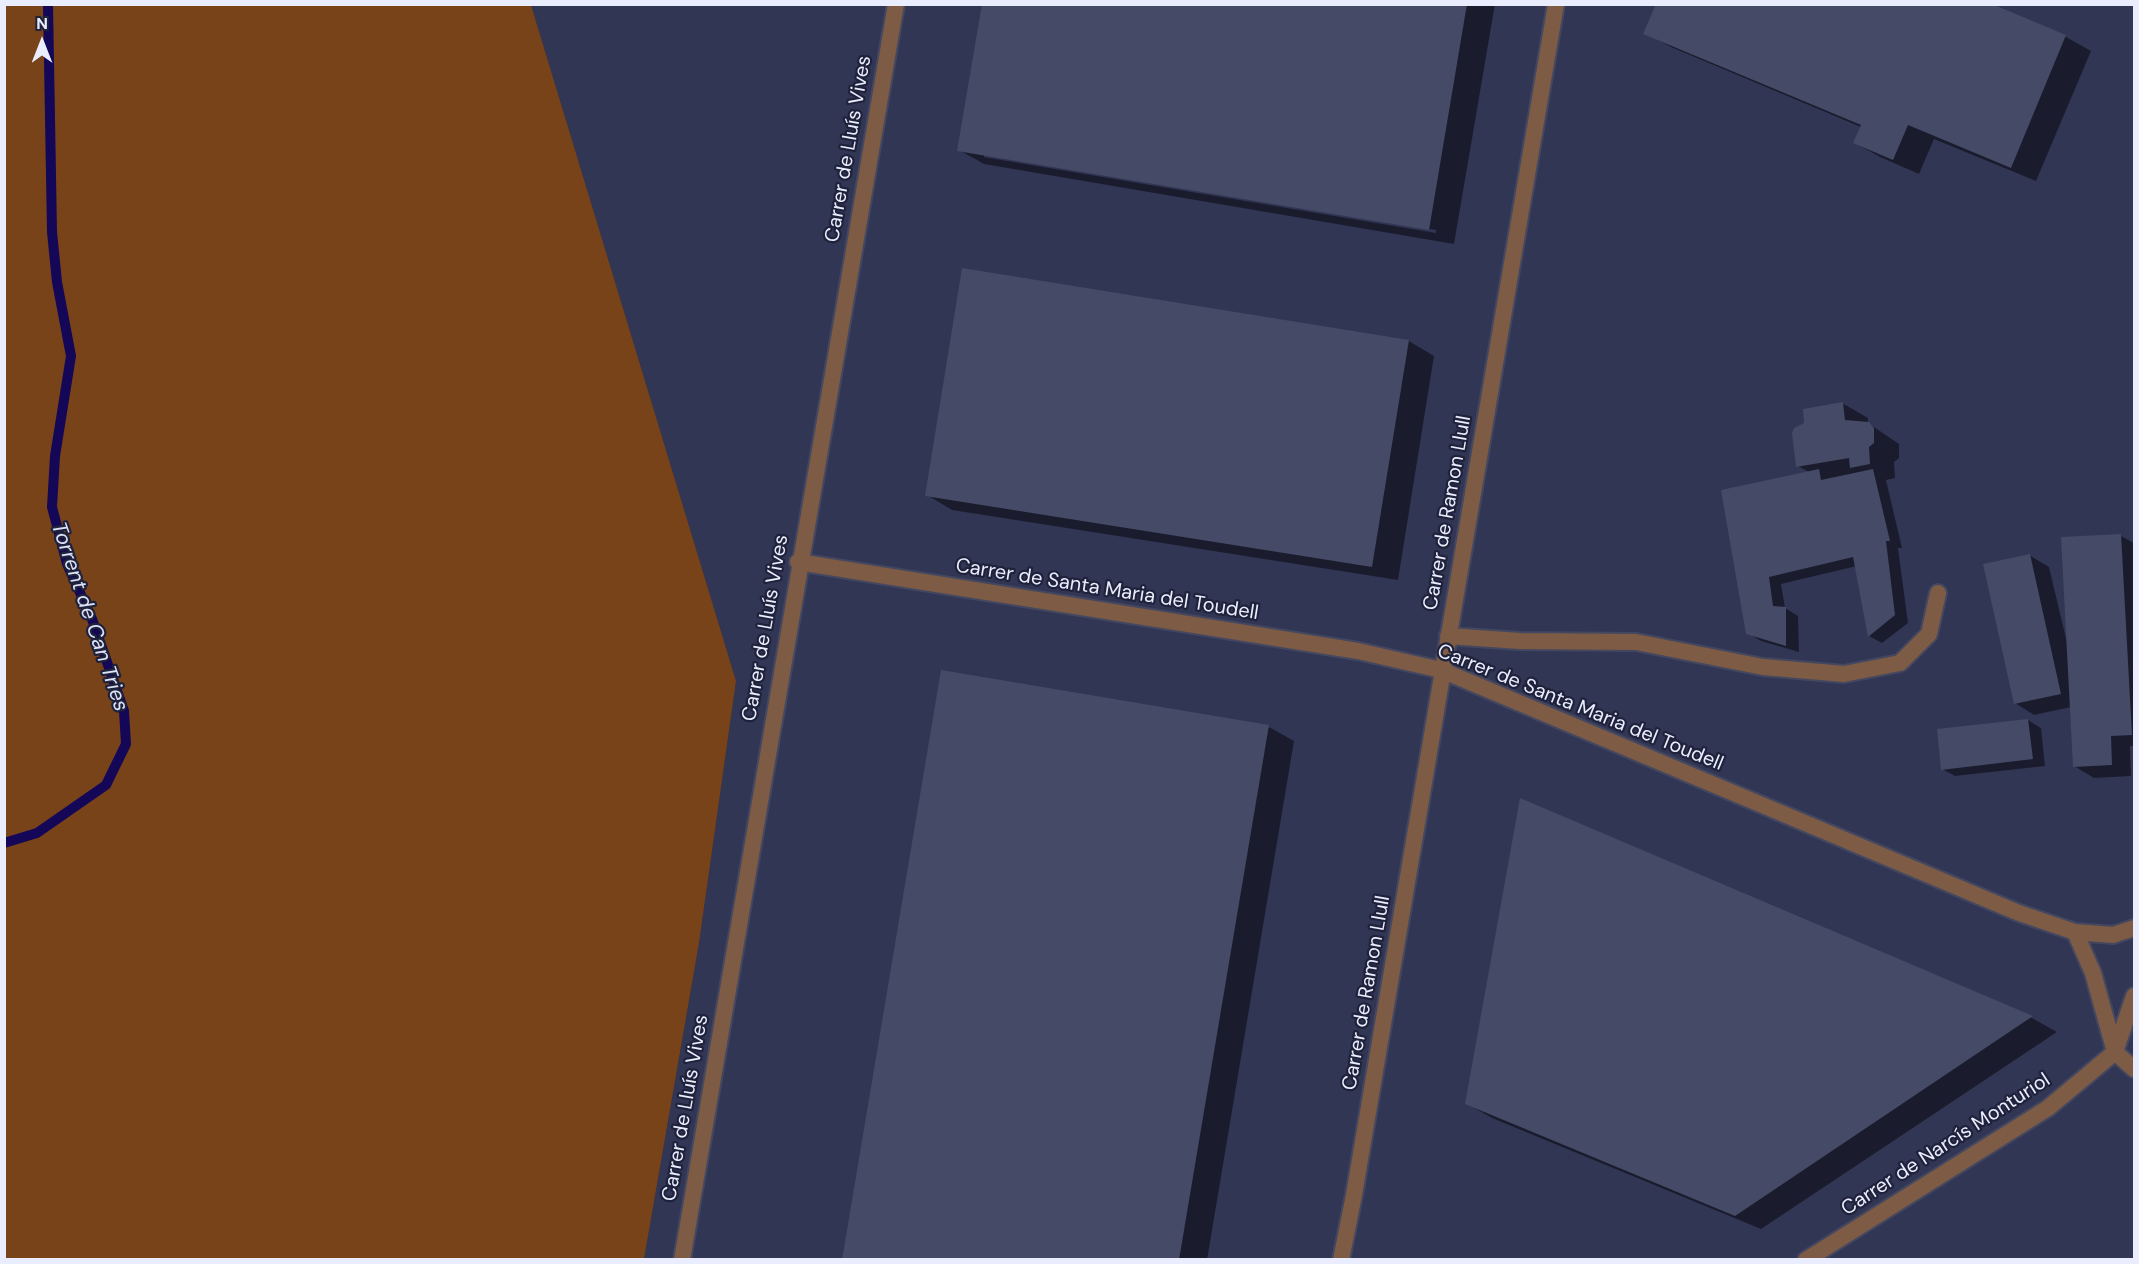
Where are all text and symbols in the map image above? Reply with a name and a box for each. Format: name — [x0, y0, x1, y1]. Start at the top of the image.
north arrow — [12, 12, 72, 72]
text: N — [36, 13, 48, 34]
street label: Carrer de Lluís Vives — [821, 54, 877, 244]
street label: Carrer de Ramon Llull — [1419, 414, 1477, 612]
water label: Torrent de Can Tries — [45, 519, 133, 715]
street label: Carrer de Lluís Vives — [738, 533, 794, 723]
street label: Carrer de Santa Maria del Toudell — [954, 554, 1260, 626]
street label: Carrer de Santa Maria del Toudell — [1434, 640, 1726, 776]
street label: Carrer de Ramon Llull — [1338, 894, 1396, 1092]
street label: Carrer de Lluís Vives — [658, 1013, 714, 1203]
street label: Carrer de Narcís Monturiol — [1837, 1069, 2055, 1221]

